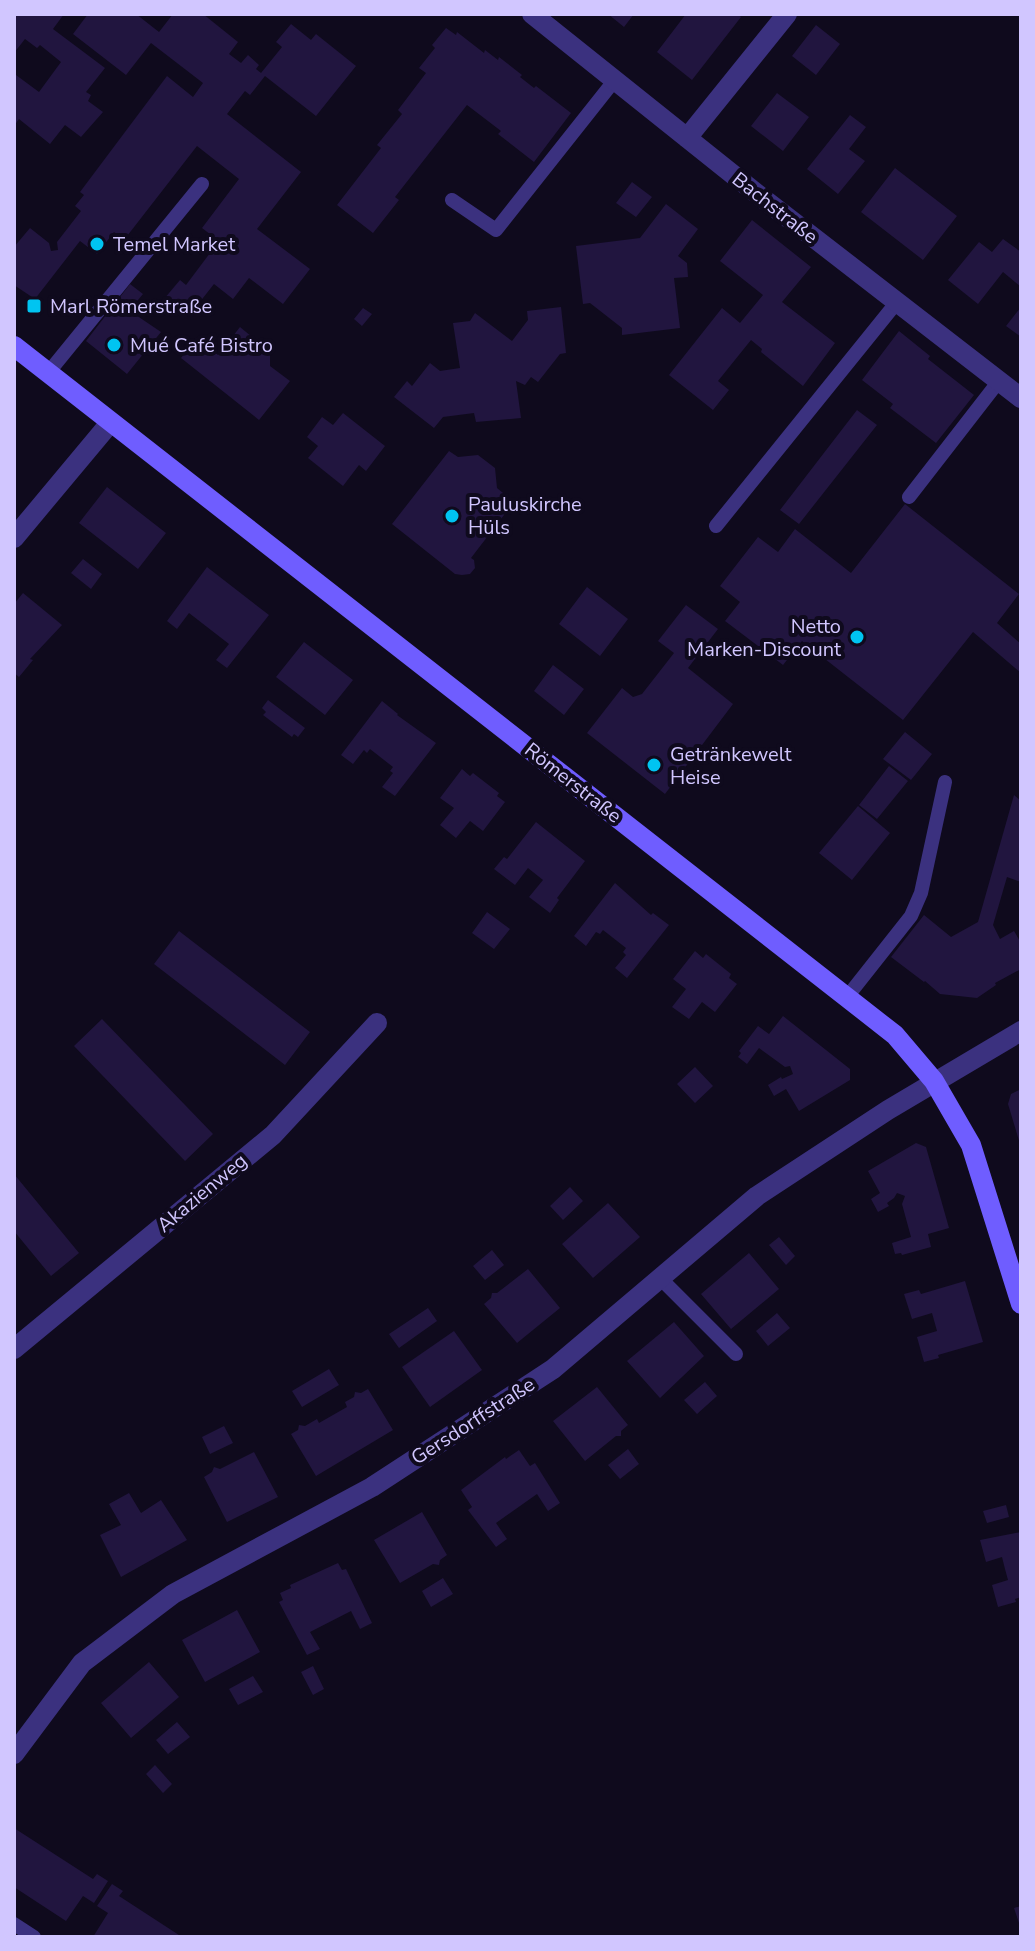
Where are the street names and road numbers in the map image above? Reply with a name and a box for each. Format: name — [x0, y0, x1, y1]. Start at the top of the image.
street label: Bachstraße — [727, 166, 823, 250]
street label: Römerstraße — [519, 737, 627, 829]
street label: Akazienweg — [151, 1147, 253, 1239]
street label: Gersdorffstraße — [406, 1371, 540, 1471]

